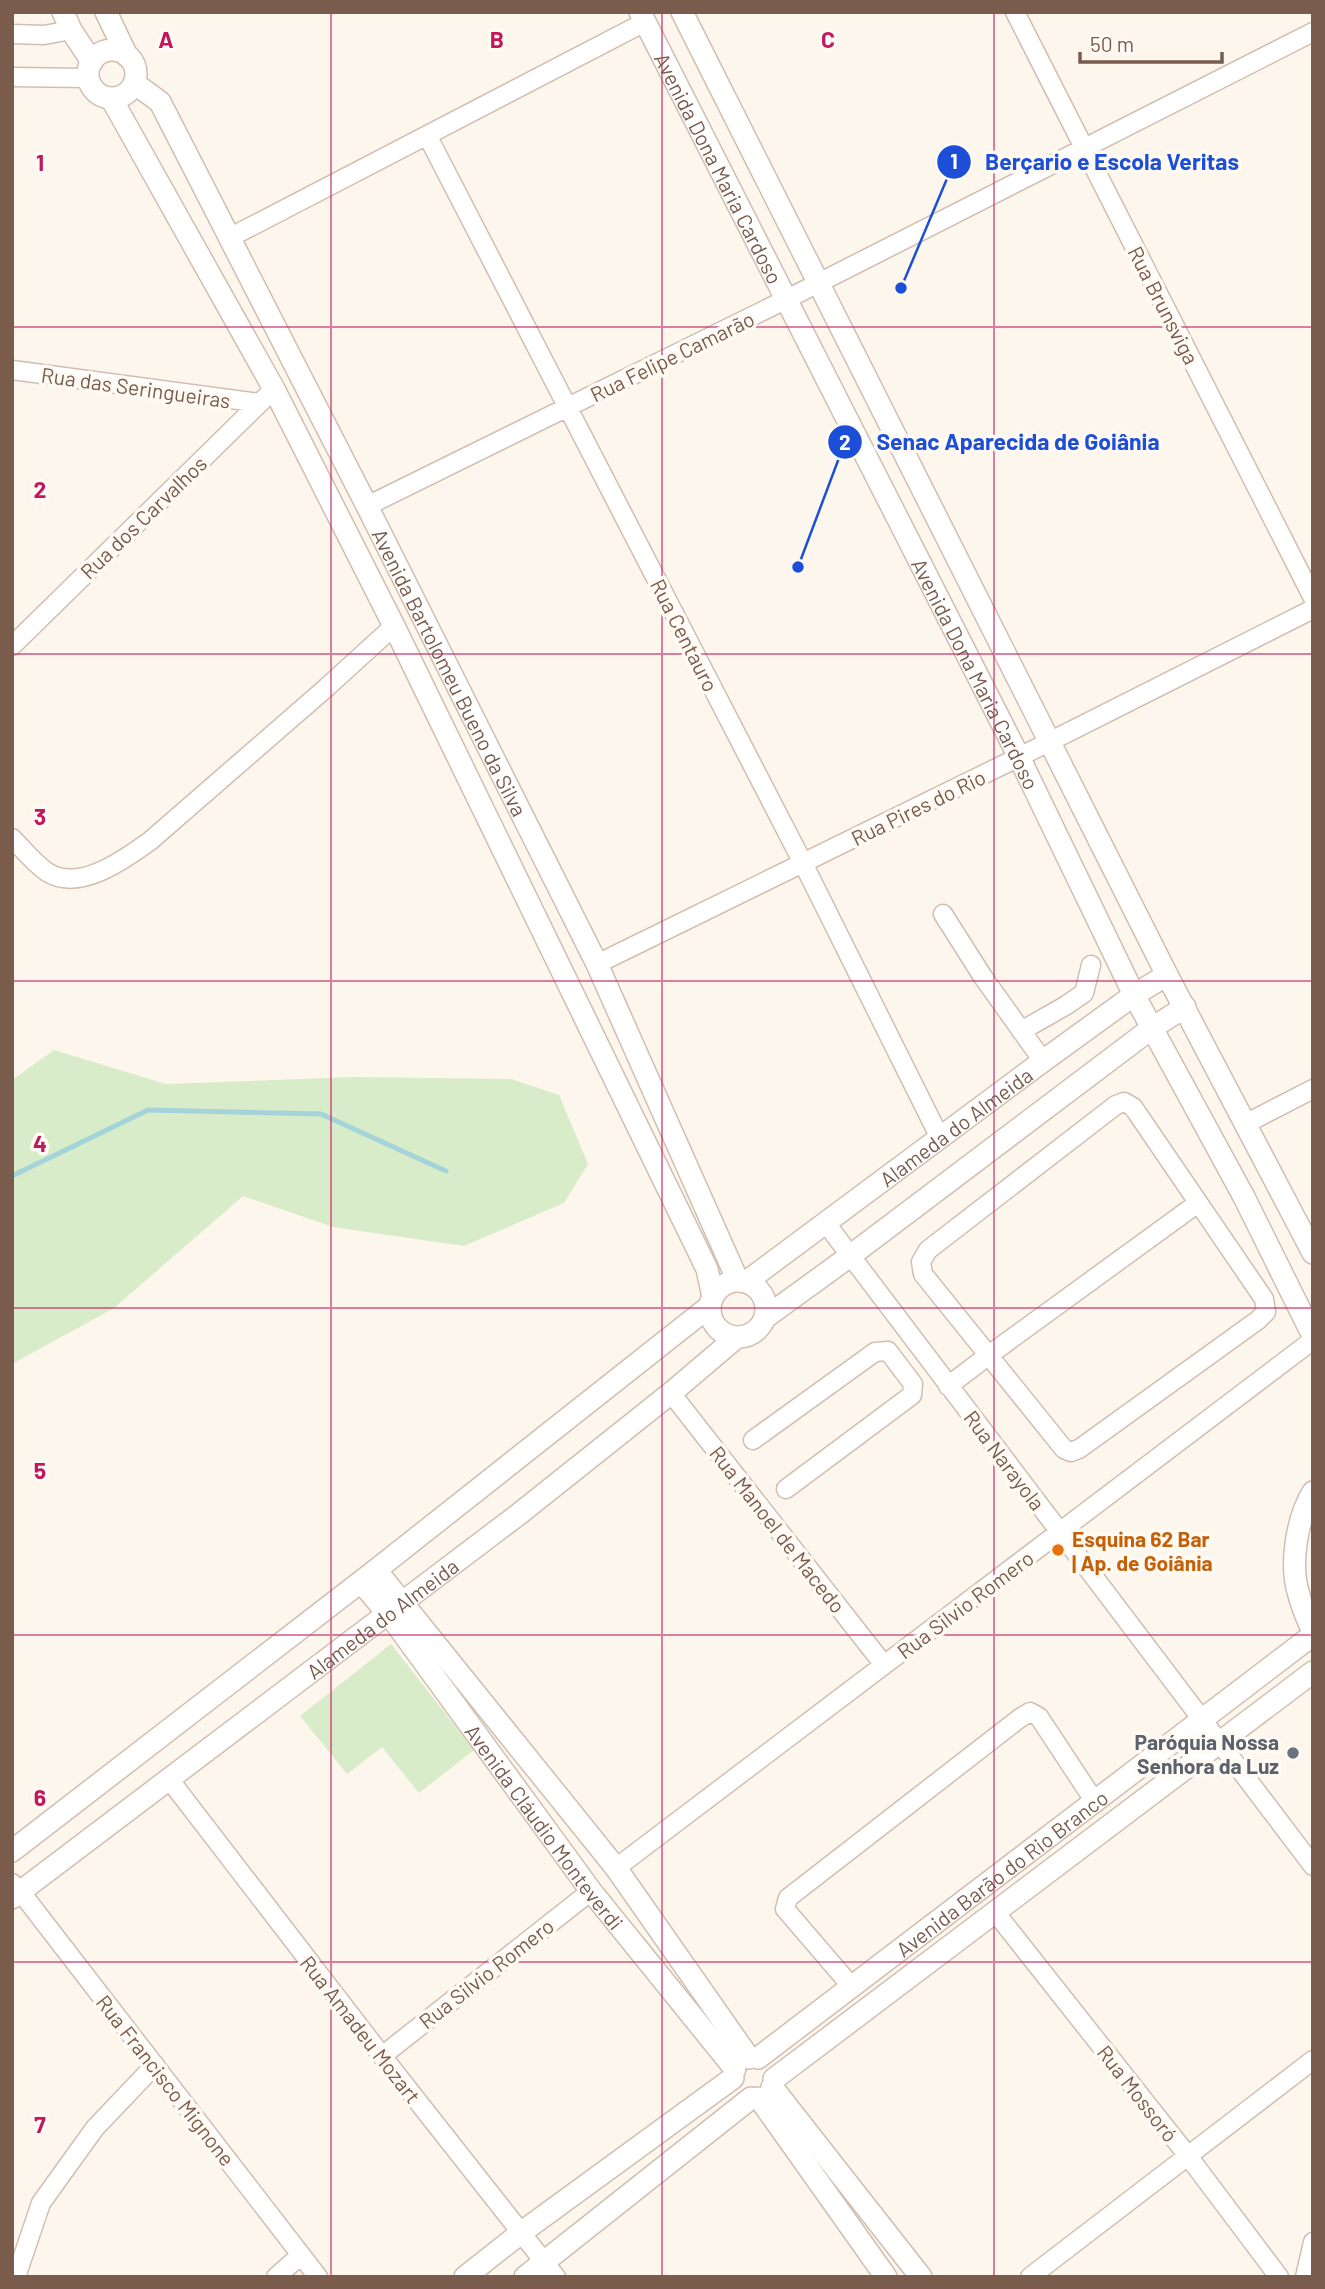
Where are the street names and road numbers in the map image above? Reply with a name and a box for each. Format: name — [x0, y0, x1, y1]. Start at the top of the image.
street label: Avenida Dona Maria Cardoso — [650, 48, 789, 288]
street label: Rua Brunsviga — [1124, 242, 1204, 368]
street label: Rua Felipe Camarão — [586, 305, 758, 407]
street label: Rua das Seringueiras — [40, 361, 232, 413]
street label: Rua dos Carvalhos — [75, 450, 211, 584]
street label: Avenida Bartolomeu Bueno da Silva — [368, 524, 533, 820]
street label: Avenida Dona Maria Cardoso — [907, 554, 1045, 793]
street label: Rua Centauro — [646, 575, 724, 695]
street label: Rua Pires do Rio — [847, 764, 989, 850]
street label: Alameda do Almeida — [874, 1061, 1037, 1191]
street label: Rua Narayola — [959, 1405, 1051, 1515]
street label: Rua Manoel de Macedo — [705, 1440, 851, 1618]
street label: Rua Silvio Romero — [892, 1545, 1038, 1663]
street label: Alameda do Almeida — [301, 1552, 463, 1683]
street label: Avenida Cláudio Monteverdi — [461, 1719, 629, 1934]
street label: Avenida Barão do Rio Branco — [891, 1784, 1112, 1961]
street label: Rua Silvio Romero — [414, 1913, 558, 2033]
street label: Rua Amadeu Mozart — [296, 1950, 426, 2108]
street label: Rua Francisco Mignone — [92, 1990, 240, 2170]
street label: Rua Mossoró — [1093, 2040, 1183, 2146]

